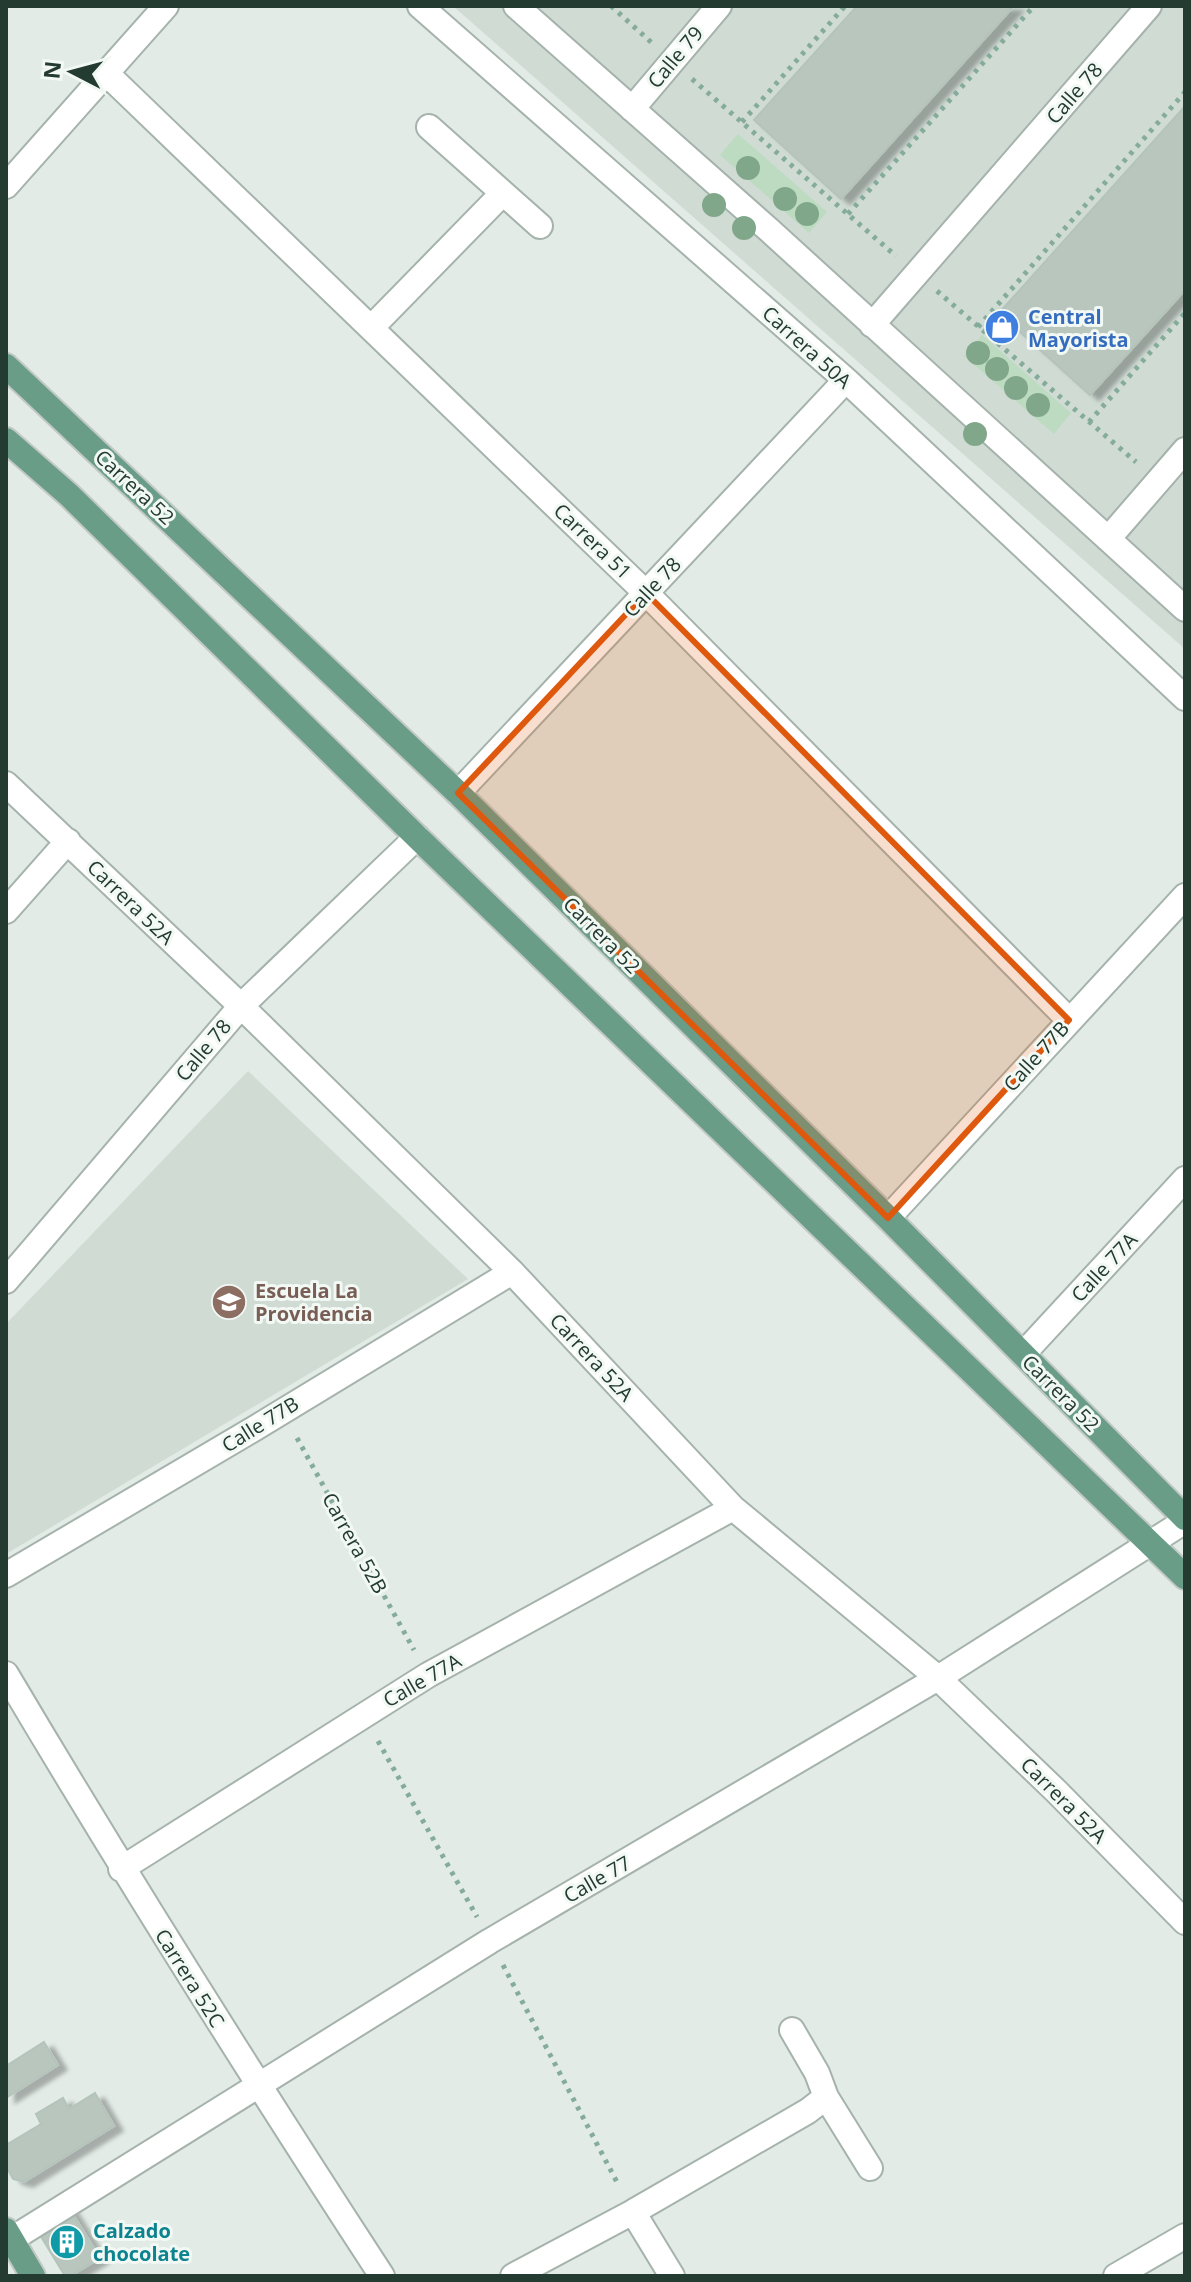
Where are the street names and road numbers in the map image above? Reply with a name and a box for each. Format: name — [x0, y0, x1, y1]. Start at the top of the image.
street label: Calle 79 — [641, 20, 709, 94]
street label: Calle 78 — [1040, 57, 1108, 129]
street label: Carrera 50A — [757, 300, 858, 394]
street label: Carrera 52 — [90, 443, 180, 531]
street label: Carrera 51 — [548, 497, 638, 585]
street label: Calle 78 — [617, 551, 687, 623]
street label: Carrera 52A — [82, 854, 181, 951]
street label: Carrera 52 — [558, 891, 646, 979]
street label: Calle 78 — [169, 1013, 237, 1087]
street label: Calle 77B — [997, 1015, 1075, 1097]
street label: Calle 77A — [1065, 1226, 1143, 1308]
street label: Carrera 52A — [544, 1307, 640, 1407]
street label: Carrera 52 — [1017, 1349, 1105, 1437]
street label: Calle 77B — [216, 1390, 304, 1458]
street label: Carrera 52B — [316, 1488, 394, 1598]
street label: Calle 77A — [378, 1647, 466, 1713]
street label: Carrera 52A — [1015, 1751, 1113, 1849]
street label: Calle 77 — [559, 1849, 635, 1909]
street label: Carrera 52C — [149, 1924, 231, 2032]

